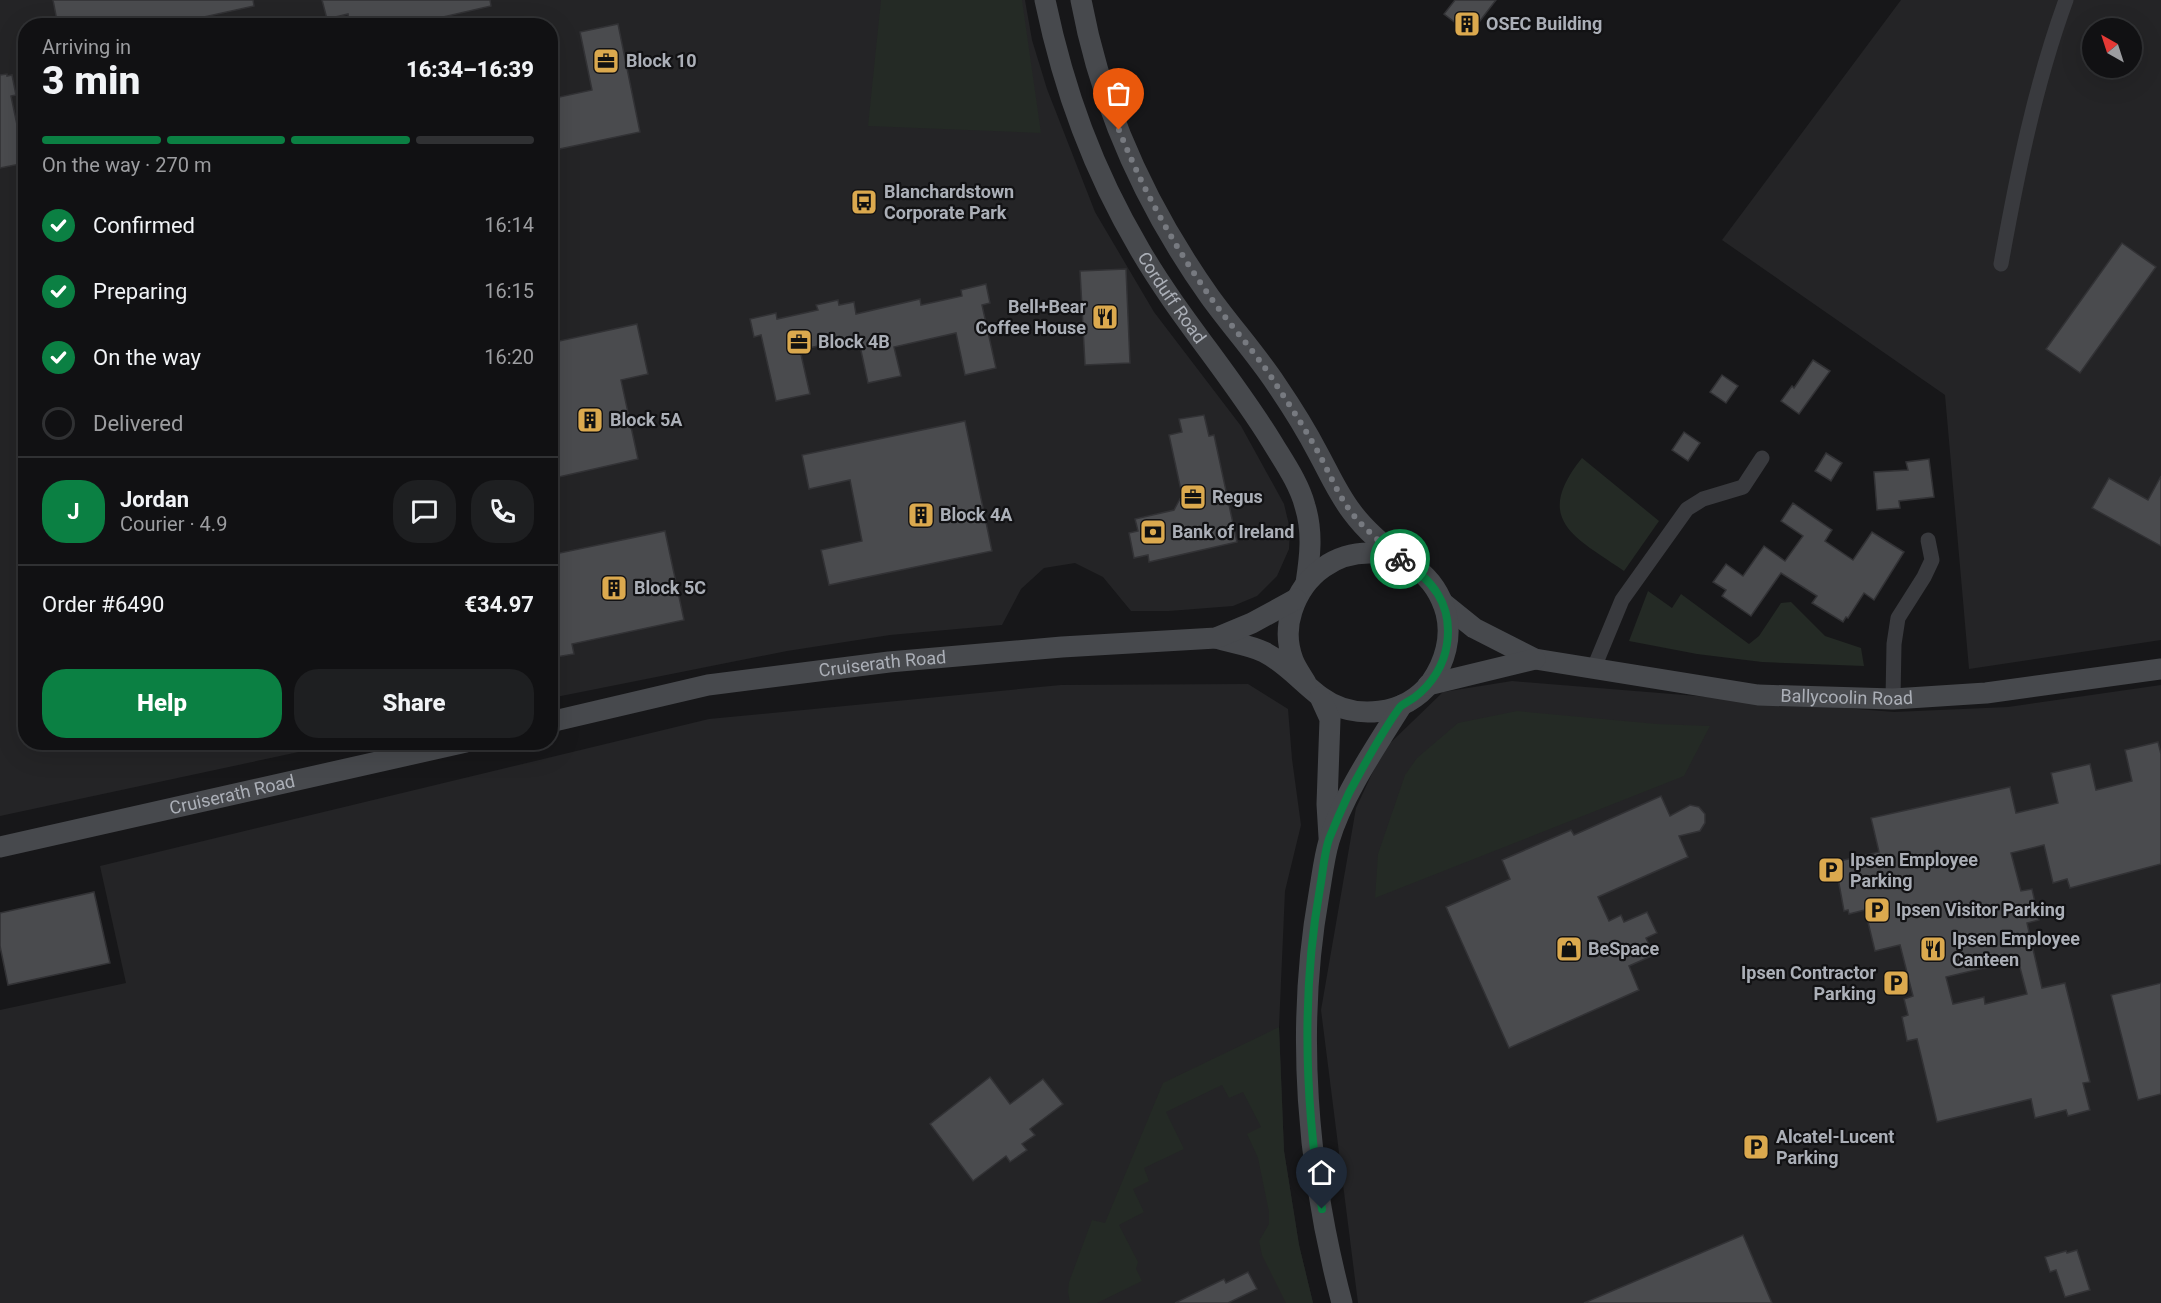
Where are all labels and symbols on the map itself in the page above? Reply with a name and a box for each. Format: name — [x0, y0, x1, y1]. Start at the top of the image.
building icon: OSEC Building — [1452, 9, 1482, 39]
place label: OSEC Building — [1486, 13, 1602, 34]
north arrow — [2082, 18, 2142, 78]
office icon: Block 10 — [591, 46, 621, 76]
place label: Block 10 — [626, 50, 697, 71]
pin — [1093, 68, 1144, 130]
place label: Blanchardstown Corporate Park — [884, 181, 1014, 223]
bus stop icon: Blanchardstown Corporate Park — [849, 187, 879, 217]
street label: Corduff Road — [1134, 248, 1211, 347]
place label: Bell+Bear Coffee House — [976, 296, 1086, 338]
restaurant icon: Bell+Bear Coffee House — [1090, 302, 1120, 332]
office icon: Block 4B — [784, 327, 814, 357]
place label: Block 4B — [818, 331, 890, 352]
building icon: Block 5A — [575, 405, 605, 435]
place label: Block 5A — [610, 409, 683, 430]
office icon: Regus — [1178, 482, 1208, 512]
place label: Regus — [1212, 486, 1263, 507]
building icon: Block 4A — [906, 500, 936, 530]
place label: Block 4A — [940, 504, 1013, 525]
bank icon: Bank of Ireland — [1138, 517, 1168, 547]
place label: Bank of Ireland — [1172, 521, 1294, 542]
courier — [1370, 529, 1430, 589]
building icon: Block 5C — [599, 573, 629, 603]
place label: Block 5C — [634, 577, 706, 598]
street label: Cruiserath Road — [817, 646, 947, 681]
street label: Ballycoolin Road — [1780, 685, 1914, 709]
street label: Cruiserath Road — [167, 770, 297, 819]
place label: Ipsen Employee Parking — [1850, 849, 1978, 891]
parking icon: Ipsen Employee Parking — [1816, 855, 1846, 885]
parking icon: Ipsen Visitor Parking — [1862, 895, 1892, 925]
place label: Ipsen Visitor Parking — [1896, 899, 2065, 920]
place label: Ipsen Employee Canteen — [1952, 928, 2080, 970]
shop icon: BeSpace — [1554, 934, 1584, 964]
restaurant icon: Ipsen Employee Canteen — [1918, 934, 1948, 964]
place label: BeSpace — [1588, 938, 1659, 959]
place label: Ipsen Contractor Parking — [1741, 962, 1876, 1004]
parking icon: Ipsen Contractor Parking — [1881, 968, 1911, 998]
place label: Alcatel-Lucent Parking — [1776, 1126, 1894, 1168]
parking icon: Alcatel-Lucent Parking — [1741, 1132, 1771, 1162]
pin — [1296, 1147, 1347, 1209]

